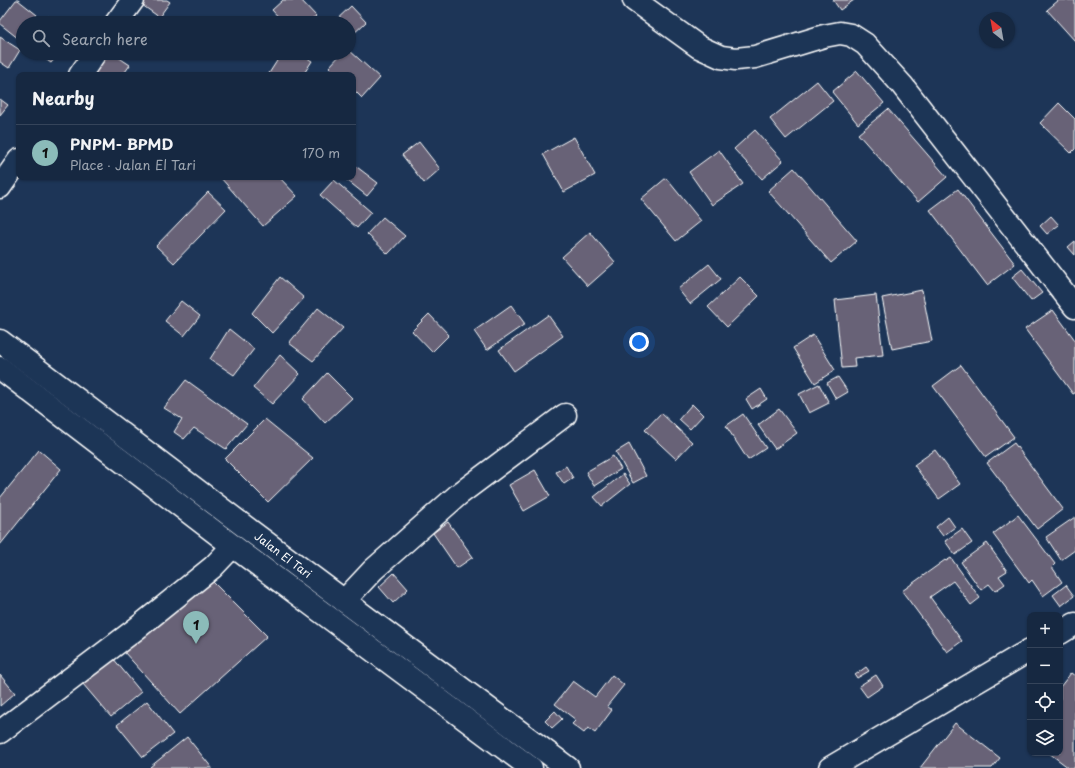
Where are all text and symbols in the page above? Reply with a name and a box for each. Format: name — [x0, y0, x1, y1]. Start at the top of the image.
north arrow — [979, 12, 1015, 48]
search box — [16, 16, 356, 60]
icon: search — [30, 27, 52, 49]
text: Search here — [62, 27, 148, 50]
text: Nearby — [32, 85, 94, 111]
text: PNPM- BPMD — [70, 132, 173, 155]
text: 1 — [42, 143, 48, 162]
text: 170 m — [302, 143, 340, 162]
text: Place · Jalan El Tari — [70, 155, 196, 174]
your location — [629, 332, 649, 352]
street label: Jalan El Tari — [251, 528, 316, 582]
pin: 1 — [183, 611, 209, 644]
map controls — [1027, 612, 1063, 756]
button: + — [1027, 612, 1063, 648]
button: − — [1027, 648, 1063, 684]
button: locate — [1027, 684, 1063, 720]
button: layers — [1027, 720, 1063, 756]

